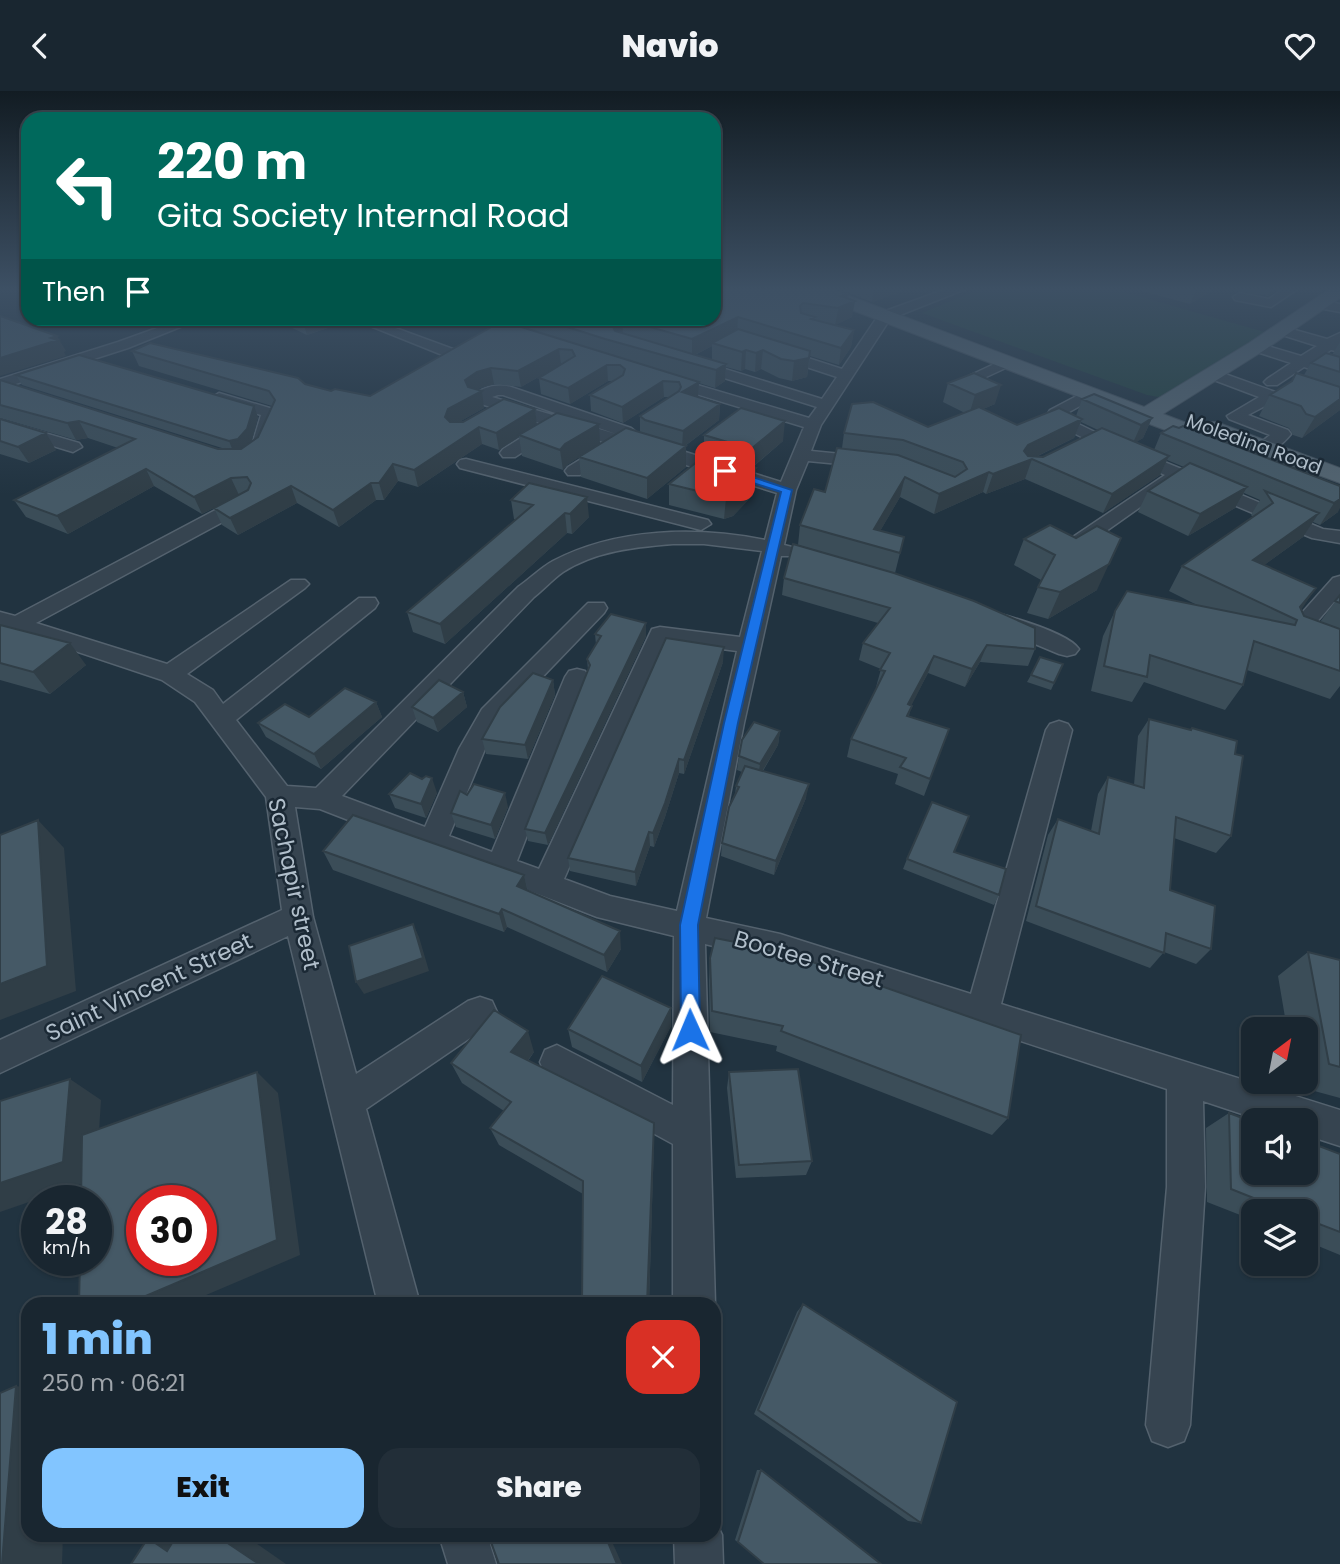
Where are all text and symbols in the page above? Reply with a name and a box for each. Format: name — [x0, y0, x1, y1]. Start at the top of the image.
text: Navio — [621, 23, 719, 68]
icon: back — [21, 27, 59, 65]
icon: heart — [1281, 27, 1319, 65]
text: 220 m — [157, 128, 307, 196]
icon: left — [42, 140, 133, 231]
text: Gita Society Internal Road — [157, 193, 570, 238]
icon: arrive — [119, 273, 157, 311]
text: Then — [42, 274, 105, 310]
street label: Moledina Road — [1183, 407, 1325, 481]
pin — [695, 441, 755, 501]
icon: arrive — [706, 452, 744, 490]
street label: Sachapir street — [260, 795, 328, 973]
street label: Bootee Street — [731, 922, 887, 996]
street label: Saint Vincent Street — [40, 925, 258, 1049]
position arrow — [653, 993, 727, 1067]
north arrow — [1241, 1017, 1318, 1094]
map controls — [1241, 1017, 1318, 1276]
button: sound — [1241, 1108, 1318, 1185]
speed limit sign: 30 — [126, 1185, 217, 1276]
text: 28 — [45, 1197, 88, 1246]
button: layers — [1241, 1199, 1318, 1276]
text: km/h — [43, 1235, 90, 1260]
text: 1 min — [42, 1310, 153, 1369]
button: close — [626, 1320, 700, 1394]
text: 250 m · 06:21 — [42, 1367, 186, 1399]
button: Exit — [42, 1448, 364, 1528]
button: Share — [378, 1448, 700, 1528]

